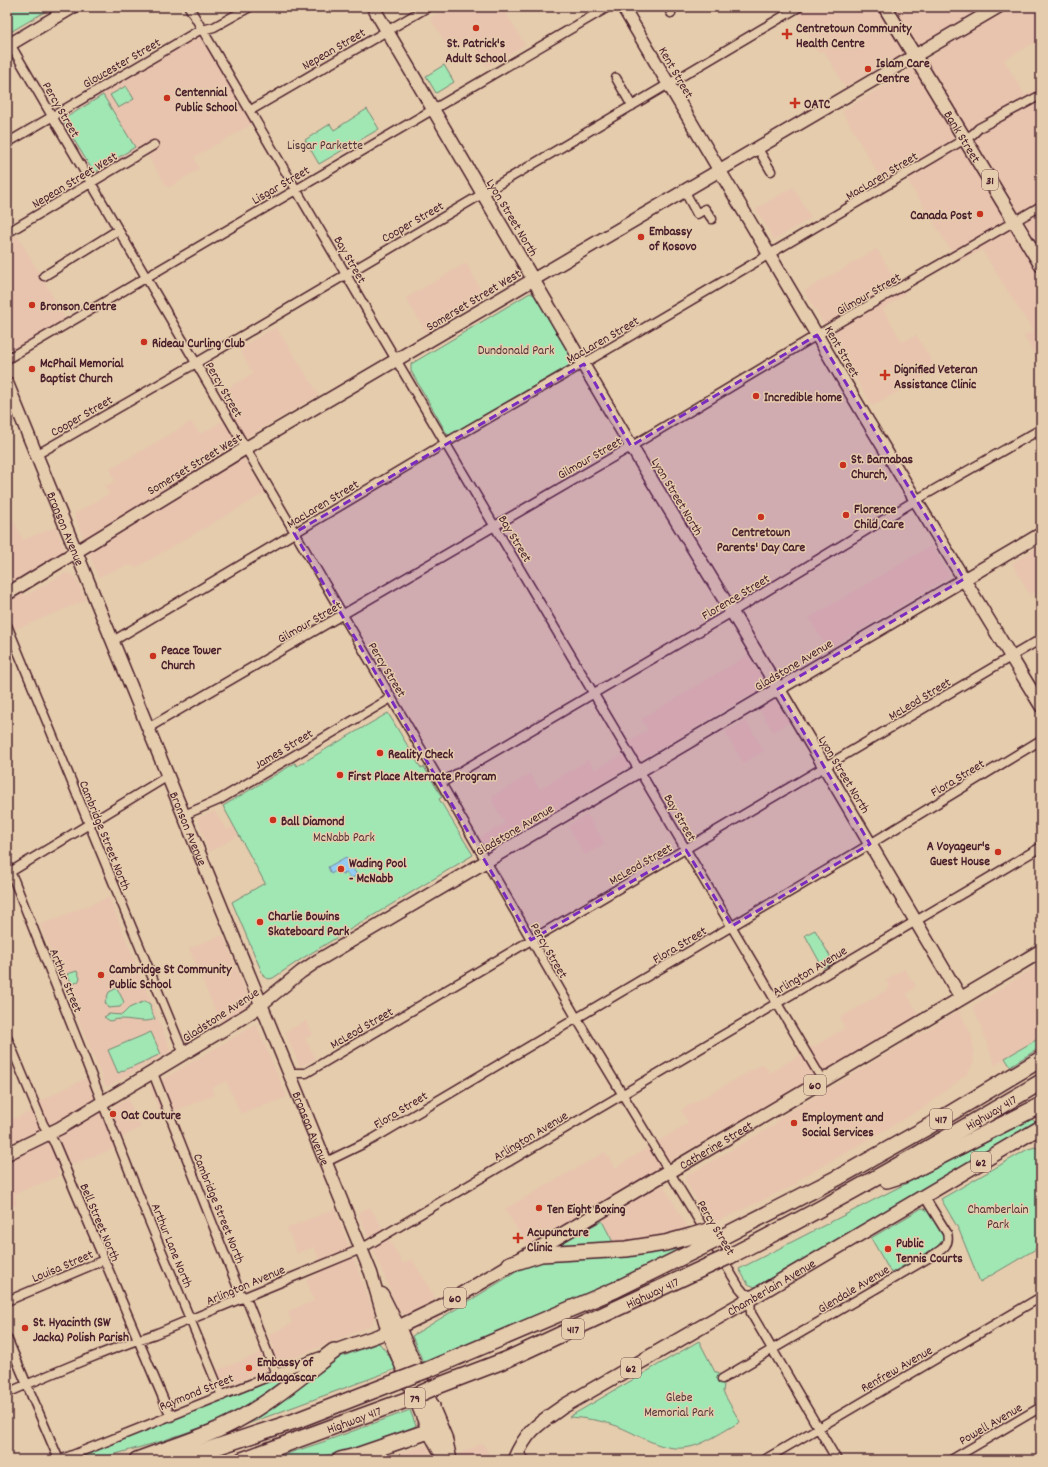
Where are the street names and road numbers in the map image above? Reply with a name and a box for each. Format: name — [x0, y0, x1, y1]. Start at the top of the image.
street label: Nepean Street — [299, 24, 370, 76]
street label: Gloucester Street — [80, 34, 165, 94]
street label: Kent Street — [652, 44, 697, 103]
street label: Percy Street — [36, 79, 84, 142]
street label: Bank Street — [938, 108, 984, 168]
street label: Nepean Street West — [29, 148, 122, 214]
street label: MacLaren Street — [842, 148, 922, 206]
street label: Lisgar Street — [249, 162, 314, 210]
road number: 31 — [982, 170, 998, 190]
street label: Lyon Street North — [480, 176, 542, 261]
street label: Cooper Street — [379, 198, 448, 249]
street label: Bay Street — [328, 233, 370, 288]
street label: Somerset Street West — [423, 265, 526, 337]
street label: Gilmour Street — [833, 269, 905, 321]
street label: MacLaren Street — [563, 312, 643, 370]
street label: Kent Street — [818, 323, 863, 382]
street label: Percy Street — [199, 359, 247, 422]
street label: Cooper Street — [48, 392, 117, 443]
street label: Somerset Street West — [144, 429, 247, 501]
street label: Gilmour Street — [554, 433, 626, 485]
street label: Lyon Street North — [645, 455, 707, 540]
street label: MacLaren Street — [283, 476, 363, 534]
street label: Bronson Avenue — [40, 489, 88, 570]
street label: Bay Street — [492, 512, 536, 567]
street label: Florence Street — [699, 570, 774, 626]
street label: Gilmour Street — [274, 597, 346, 649]
street label: Gladstone Avenue — [752, 635, 837, 697]
street label: Percy Street — [362, 639, 410, 702]
street label: McLeod Street — [885, 674, 955, 726]
street label: James Street — [251, 725, 317, 775]
street label: Lyon Street North — [812, 733, 874, 818]
street label: Flora Street — [928, 755, 989, 803]
street label: Cambridge Street North — [73, 778, 134, 894]
street label: Bronson Avenue — [163, 789, 211, 869]
street label: Bay Street — [658, 791, 700, 846]
street label: Gladstone Avenue — [473, 800, 558, 862]
street label: McLeod Street — [606, 839, 677, 891]
street label: Percy Street — [524, 920, 572, 983]
street label: Flora Street — [650, 922, 711, 970]
street label: Arlington Avenue — [769, 942, 852, 1002]
street label: Arthur Street — [43, 946, 86, 1016]
street label: Gladstone Avenue — [179, 984, 264, 1048]
street label: McLeod Street — [327, 1003, 398, 1055]
road number: 60 — [804, 1075, 826, 1095]
street label: Flora Street — [371, 1087, 432, 1135]
street label: Bronson Avenue — [286, 1089, 333, 1169]
street label: Highway 417 — [963, 1091, 1021, 1137]
street label: Arlington Avenue — [490, 1107, 573, 1167]
road number: 417 — [930, 1109, 952, 1129]
street label: Catherine Street — [676, 1117, 757, 1176]
street label: Cambridge Street North — [187, 1151, 248, 1267]
road number: 62 — [971, 1152, 991, 1172]
street label: Bell Street North — [74, 1181, 124, 1265]
street label: Percy Street — [691, 1197, 739, 1260]
street label: Arthur Lane North — [145, 1201, 196, 1291]
street label: Louisa Street — [29, 1246, 97, 1289]
street label: Chamberlain Avenue — [724, 1255, 820, 1322]
street label: Arlington Avenue — [203, 1261, 289, 1312]
street label: Glendale Avenue — [815, 1261, 894, 1319]
street label: Highway 417 — [623, 1274, 683, 1315]
road number: 60 — [444, 1288, 466, 1308]
road number: 417 — [562, 1319, 584, 1339]
street label: Renfrew Avenue — [858, 1342, 937, 1398]
road number: 62 — [621, 1358, 641, 1378]
street label: Raymond Street — [157, 1370, 237, 1417]
road number: 79 — [405, 1388, 425, 1408]
street label: Powell Avenue — [956, 1399, 1027, 1451]
street label: Highway 417 — [325, 1403, 385, 1440]

